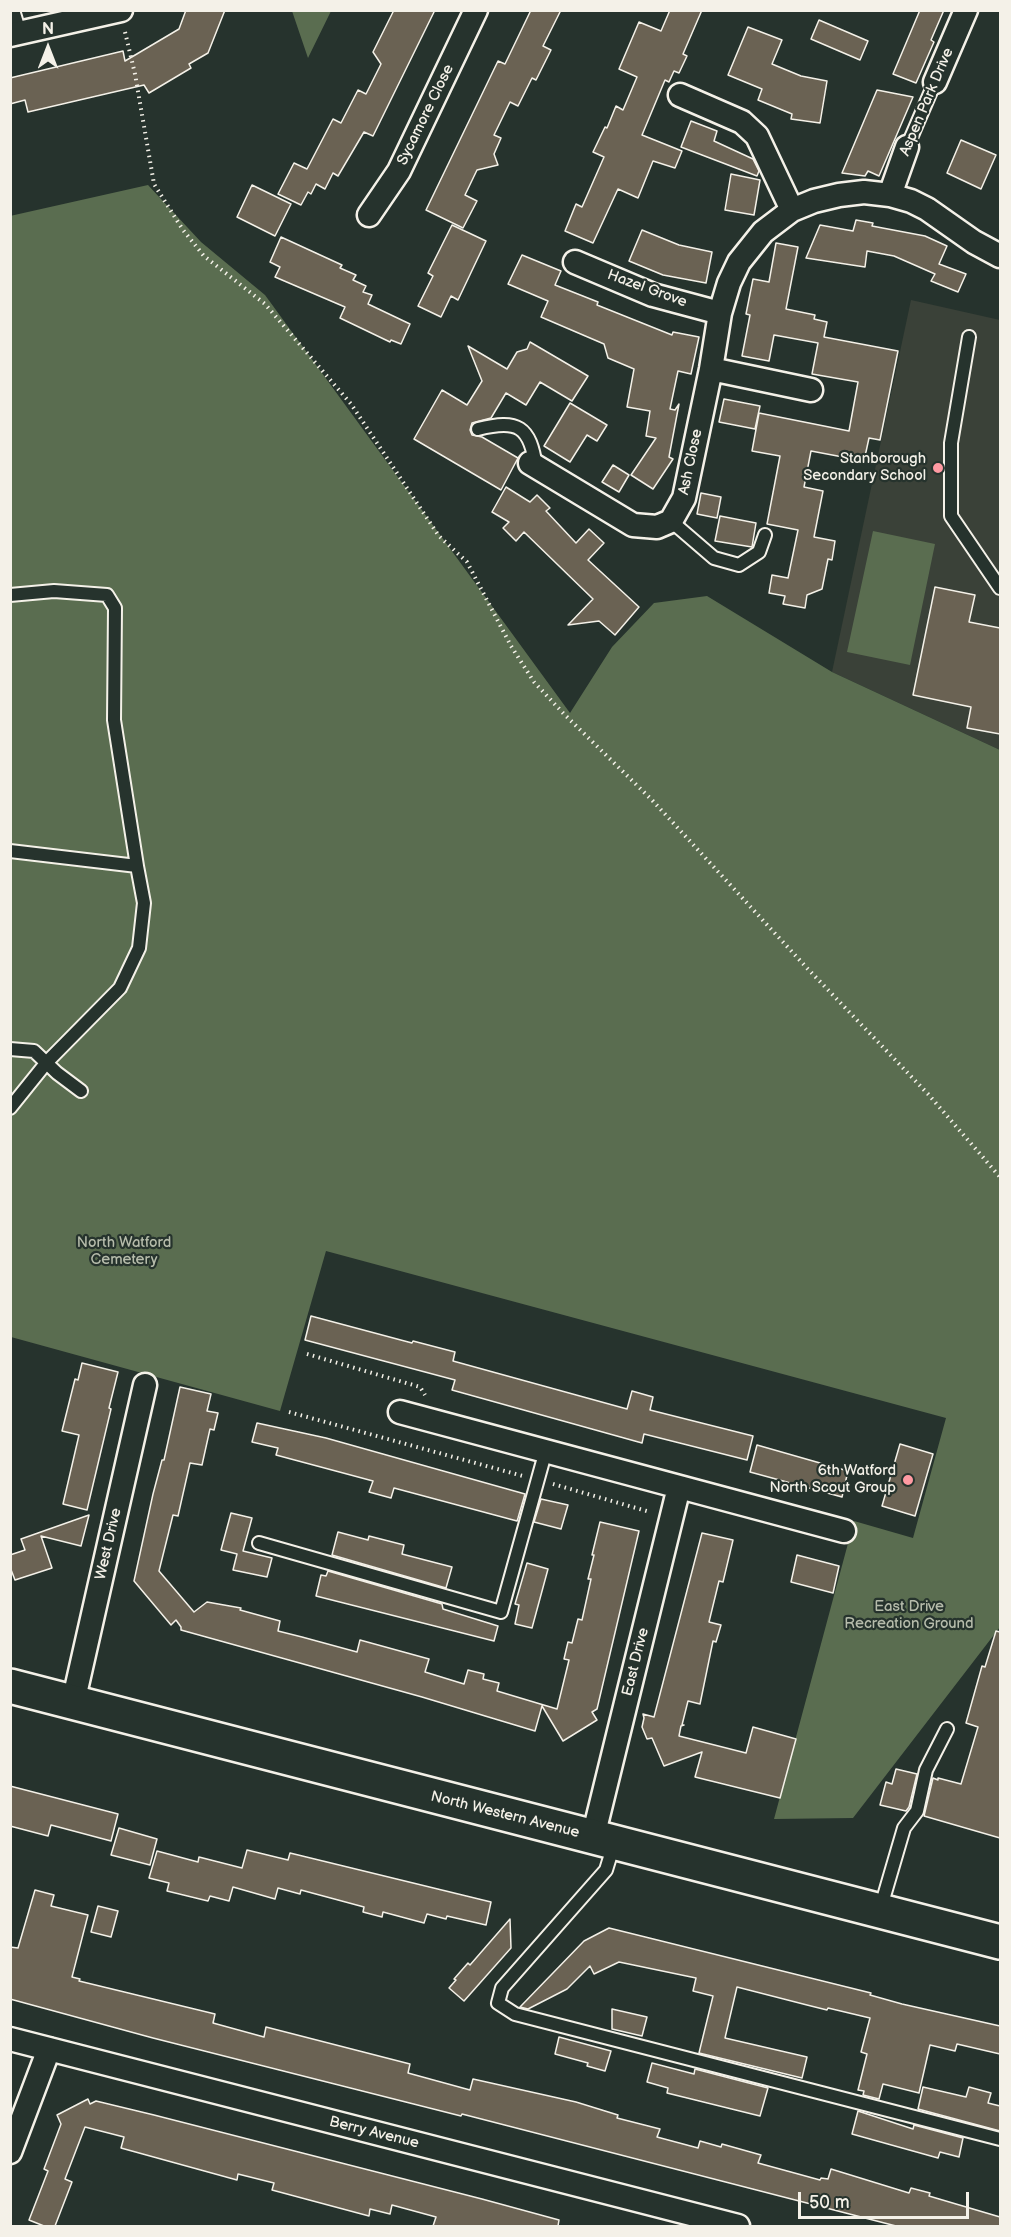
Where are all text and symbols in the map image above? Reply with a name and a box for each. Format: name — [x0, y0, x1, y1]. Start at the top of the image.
north arrow — [18, 18, 78, 78]
text: N — [42, 20, 54, 39]
street label: Aspen Park Drive — [896, 45, 958, 159]
street label: Sycamore Close — [394, 62, 458, 168]
street label: Hazel Grove — [605, 266, 689, 312]
street label: Ash Close — [675, 427, 707, 497]
place label: Stanborough Secondary School — [803, 450, 926, 485]
marker: Stanborough Secondary School — [931, 461, 945, 475]
park label: North Watford Cemetery — [77, 1234, 171, 1269]
place label: 6th Watford North Scout Group — [769, 1462, 896, 1497]
marker: 6th Watford North Scout Group — [901, 1473, 915, 1487]
street label: West Drive — [92, 1506, 126, 1582]
park label: East Drive Recreation Ground — [844, 1598, 974, 1633]
street label: East Drive — [619, 1626, 653, 1698]
street label: North Western Avenue — [429, 1788, 581, 1842]
street label: Berry Avenue — [327, 2113, 421, 2153]
scale bar — [801, 2180, 972, 2218]
text: 50 m — [809, 2192, 850, 2213]

